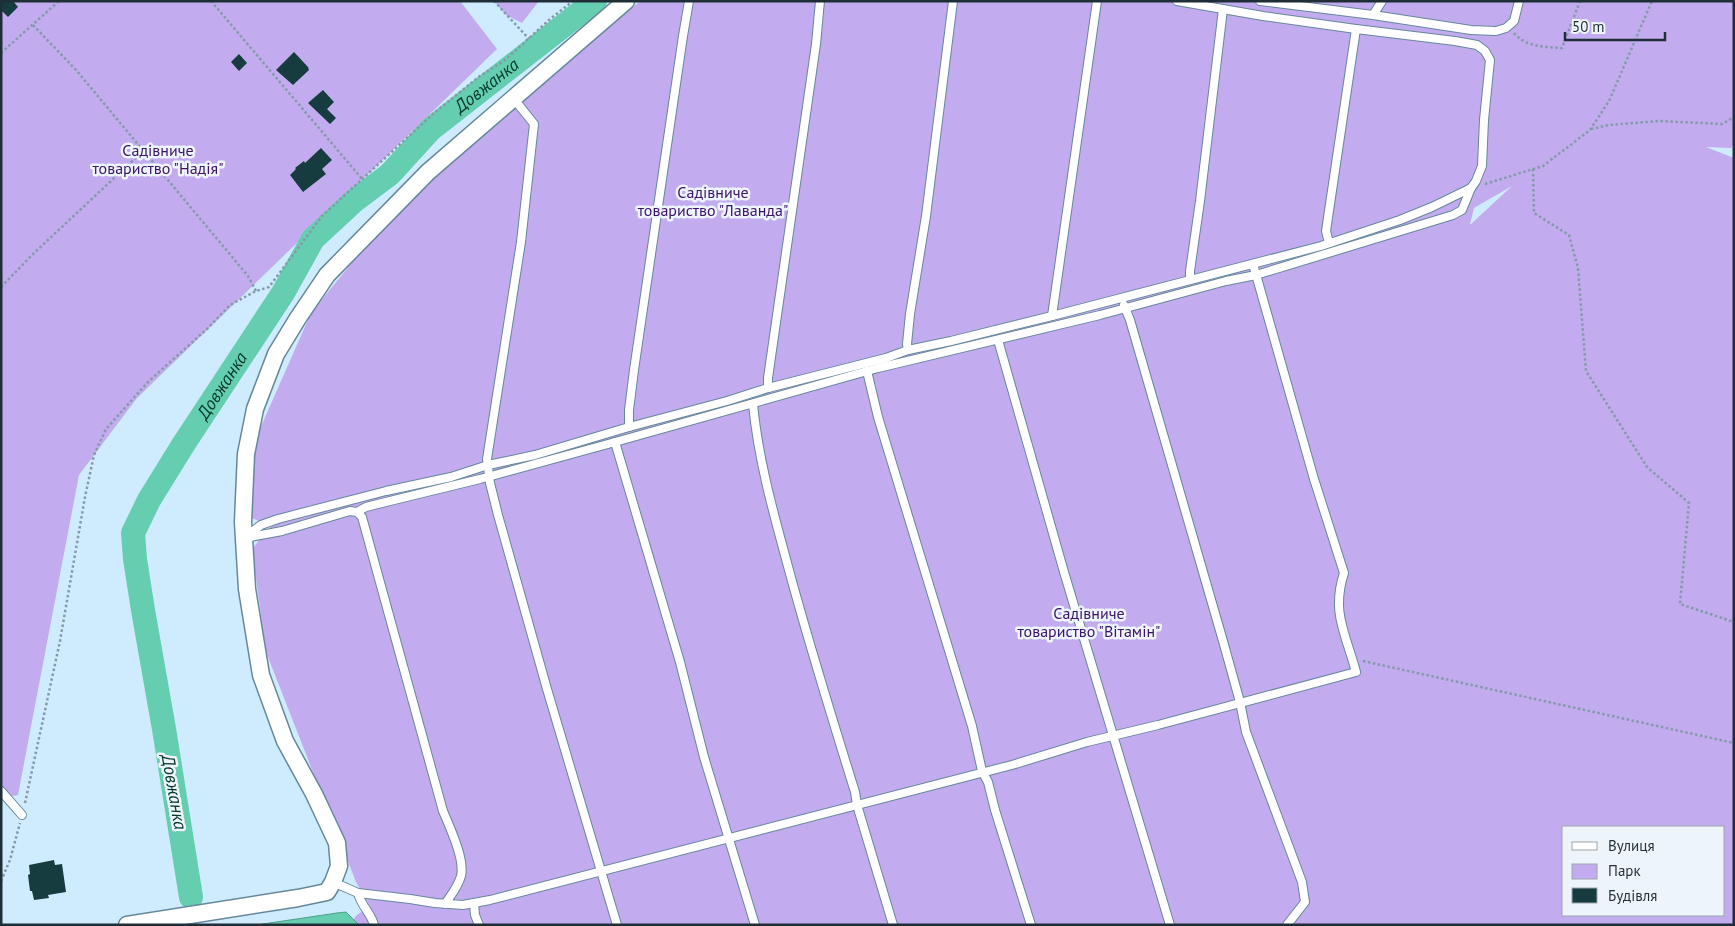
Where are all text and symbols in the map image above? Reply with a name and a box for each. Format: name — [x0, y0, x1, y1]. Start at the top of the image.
scale bar — [1565, 10, 1665, 42]
text: 50 m — [1572, 17, 1605, 36]
water label: Довжанка — [448, 53, 523, 119]
park label: Садівниче товариство "Надія" — [92, 140, 224, 178]
park label: Садівниче товариство "Лаванда" — [638, 182, 788, 220]
water label: Довжанка — [190, 347, 252, 425]
park label: Садівниче товариство "Вітамін" — [1018, 603, 1160, 641]
water label: Довжанка — [156, 751, 192, 831]
legend — [1562, 826, 1725, 916]
text: Вулиця — [1608, 836, 1655, 855]
text: Парк — [1608, 861, 1641, 880]
text: Будівля — [1608, 886, 1657, 905]

